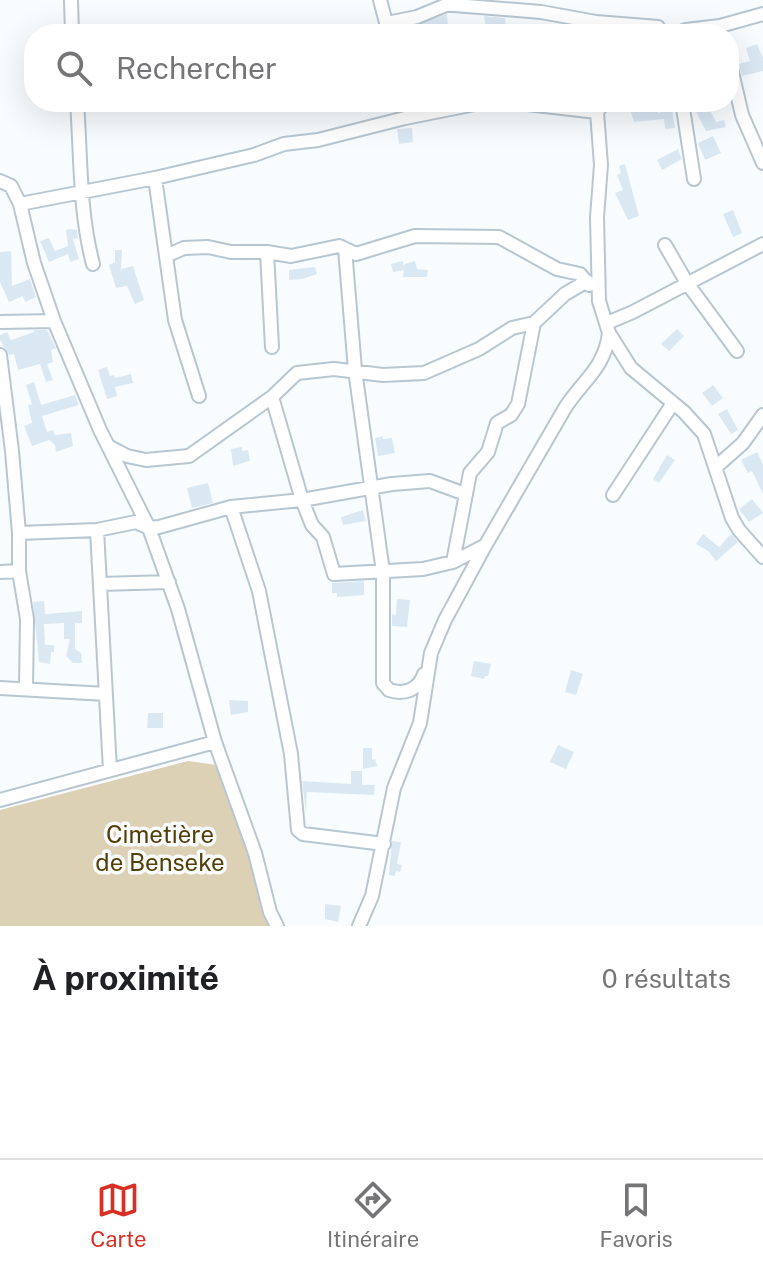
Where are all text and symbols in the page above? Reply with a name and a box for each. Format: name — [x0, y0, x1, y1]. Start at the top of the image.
search box — [24, 24, 739, 112]
icon: search — [52, 46, 96, 90]
text: Rechercher — [116, 50, 277, 86]
park label: Cimetière de Benseke — [95, 820, 225, 876]
text: À proximité — [32, 958, 219, 998]
text: 0 résultats — [602, 963, 731, 994]
tab: Carte — [90, 1178, 146, 1252]
tab: Itinéraire — [327, 1178, 419, 1252]
tab: Favoris — [600, 1178, 673, 1252]

